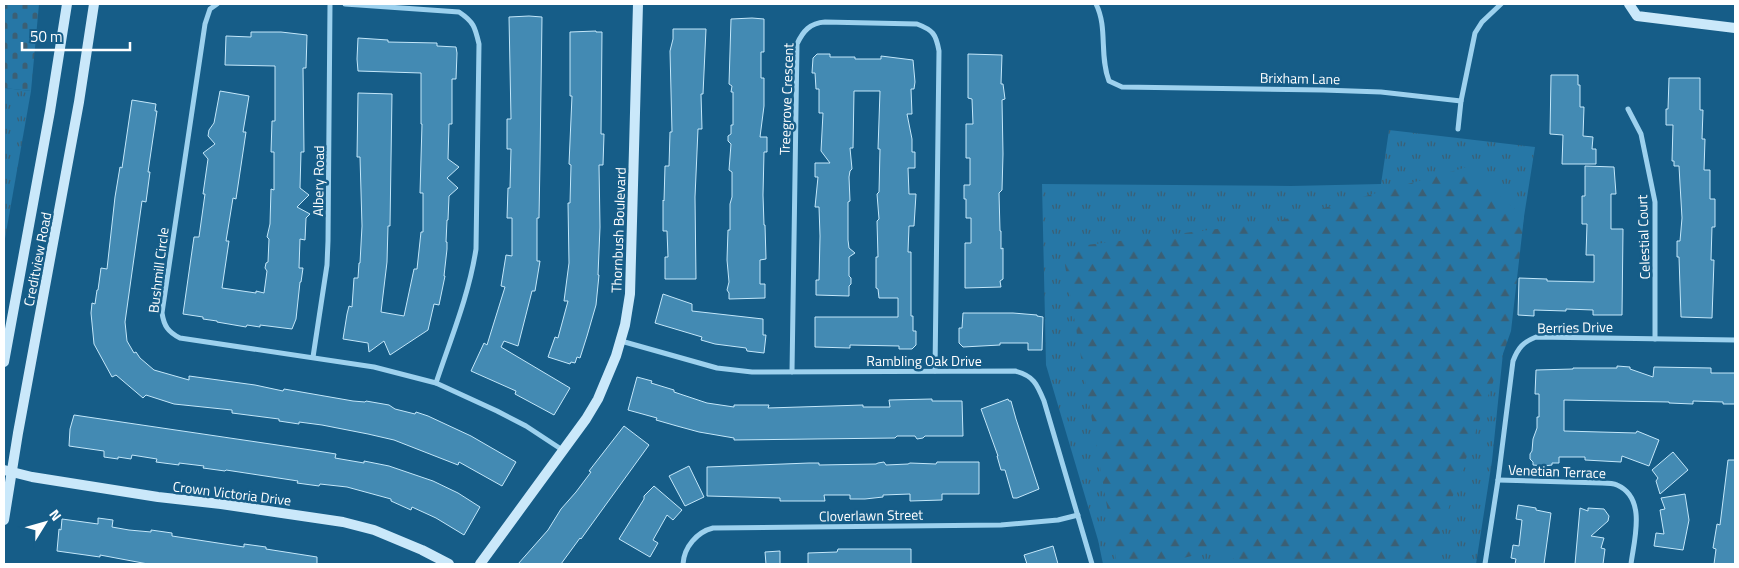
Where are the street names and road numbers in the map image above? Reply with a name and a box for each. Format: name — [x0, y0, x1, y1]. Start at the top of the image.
street label: Treegrove Crescent — [774, 42, 798, 155]
street label: Brixham Lane — [1260, 67, 1340, 89]
street label: Albery Road — [307, 145, 329, 217]
street label: Thornbush Boulevard — [605, 167, 631, 293]
street label: Celestial Court — [1631, 194, 1655, 280]
street label: Creditview Road — [18, 210, 56, 308]
street label: Bushmill Circle — [142, 226, 174, 314]
street label: Berries Drive — [1537, 316, 1613, 338]
street label: Rambling Oak Drive — [866, 350, 982, 371]
street label: Venetian Terrace — [1508, 459, 1606, 483]
street label: Crown Victoria Drive — [172, 475, 292, 511]
street label: Cloverlawn Street — [819, 504, 923, 526]

